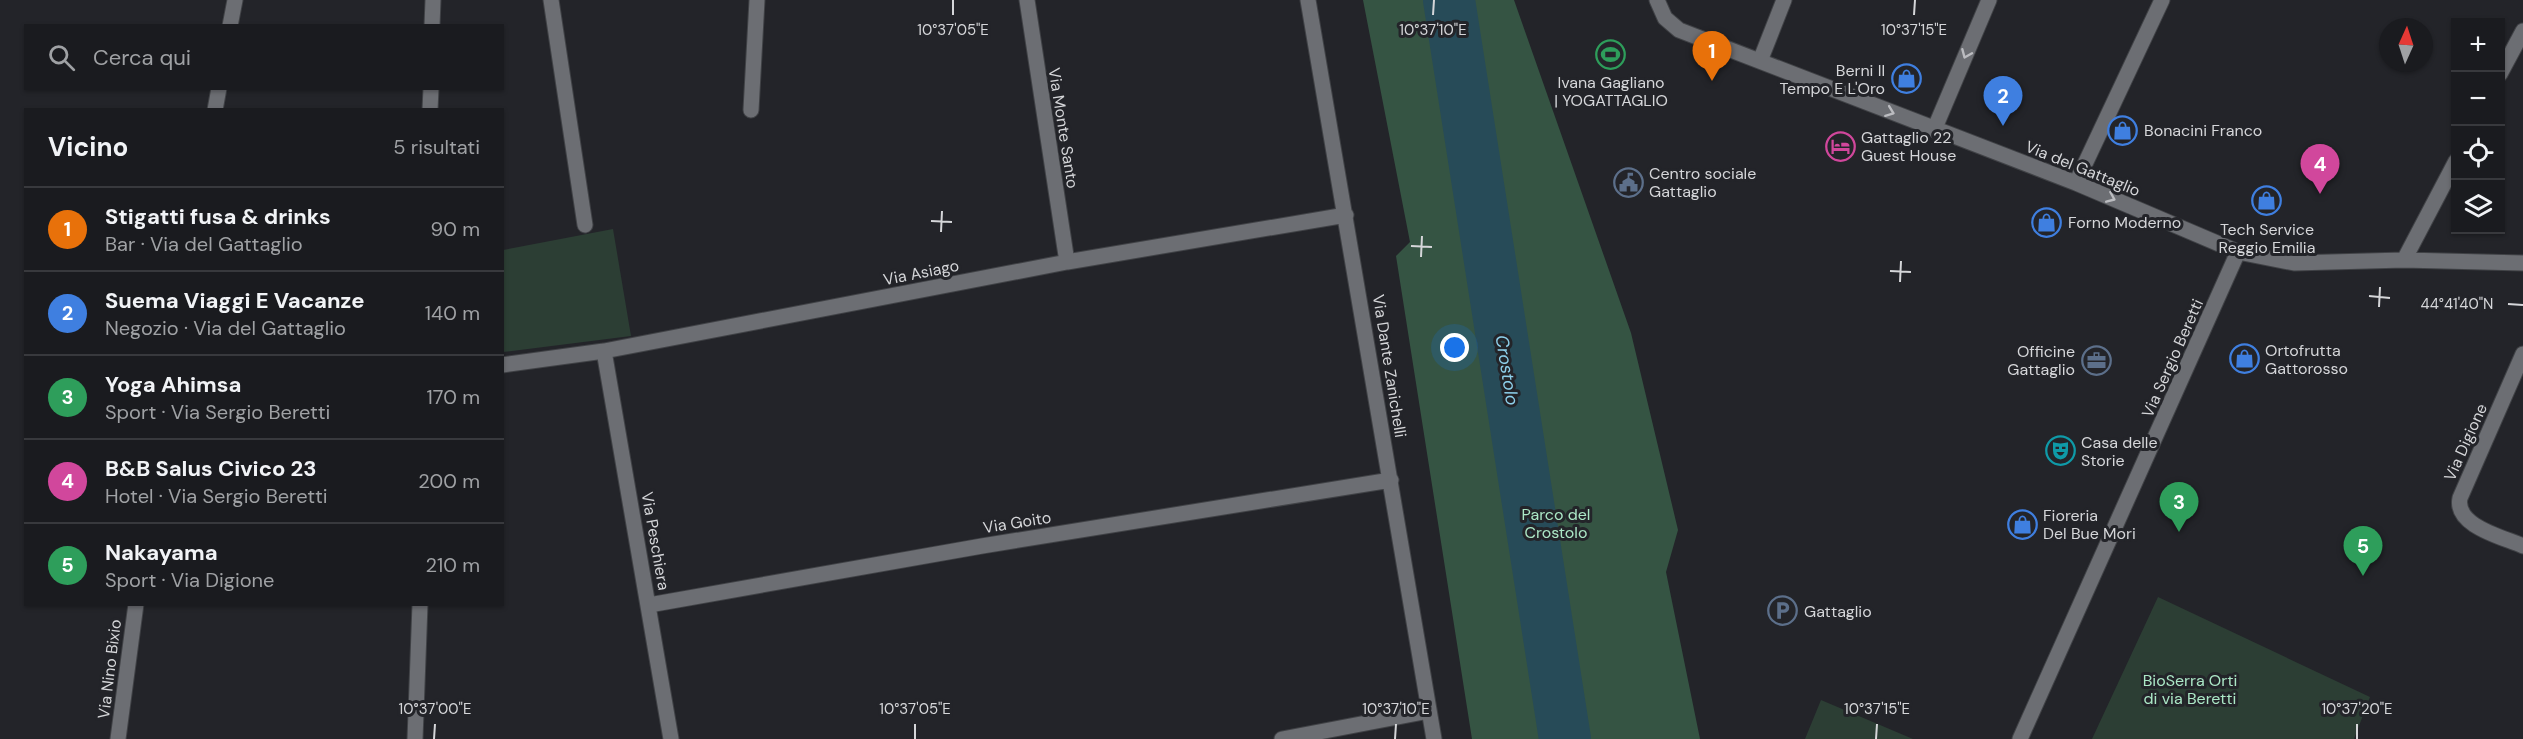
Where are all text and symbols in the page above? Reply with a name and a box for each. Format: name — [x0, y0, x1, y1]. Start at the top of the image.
north arrow — [2379, 18, 2433, 72]
map controls — [2451, 18, 2505, 234]
button: + — [2451, 18, 2505, 72]
text: 10°37'05"E — [917, 20, 989, 40]
text: 10°37'10"E — [1399, 20, 1467, 40]
text: 10°37'15"E — [1881, 20, 1947, 40]
search box — [24, 24, 504, 90]
pin: 1 — [1692, 32, 1732, 81]
sports icon: Ivana Gagliano | YOGATTAGLIO — [1595, 38, 1627, 70]
icon: search — [45, 41, 78, 74]
text: Cerca qui — [93, 43, 191, 72]
one-way arrow — [1961, 48, 1973, 59]
place label: Berni Il Tempo E L'Oro — [1780, 60, 1885, 99]
shop icon: Berni Il Tempo E L'Oro — [1890, 63, 1922, 95]
street label: Via Monte Santo — [1044, 66, 1083, 190]
place label: Ivana Gagliano | YOGATTAGLIO — [1554, 72, 1668, 111]
button: − — [2451, 72, 2505, 126]
pin: 2 — [1984, 76, 2022, 126]
one-way arrow — [1884, 105, 1895, 118]
shop icon: Bonacini Franco — [2107, 114, 2139, 146]
place label: Bonacini Franco — [2144, 120, 2262, 141]
button: locate — [2451, 126, 2505, 180]
place label: Gattaglio 22 Guest House — [1861, 127, 1956, 166]
text: Vicino — [48, 130, 128, 164]
hotel icon: Gattaglio 22 Guest House — [1824, 130, 1856, 162]
text: 5 risultati — [393, 134, 480, 160]
street label: Via del Gattaglio — [2022, 136, 2143, 201]
pin: 4 — [2300, 144, 2340, 194]
place label: Centro sociale Gattaglio — [1649, 163, 1756, 202]
public building icon: Centro sociale Gattaglio — [1612, 166, 1644, 198]
button: layers — [2451, 180, 2505, 234]
shop icon: Tech Service Reggio Emilia — [2251, 185, 2283, 217]
one-way arrow — [2105, 191, 2116, 203]
text: Stigatti fusa & drinks — [105, 202, 331, 231]
shop icon: Forno Moderno — [2031, 206, 2063, 238]
place label: Forno Moderno — [2068, 212, 2181, 233]
text: 1 — [64, 216, 71, 242]
text: 90 m — [431, 216, 480, 242]
place label: Tech Service Reggio Emilia — [2219, 219, 2315, 258]
text: Bar · Via del Gattaglio — [105, 231, 303, 257]
street label: Via Asiago — [881, 255, 961, 290]
text: Suema Viaggi E Vacanze — [105, 286, 365, 315]
street label: Via Dante Zanichelli — [1368, 293, 1411, 439]
text: 44°41'40"N — [2421, 294, 2493, 314]
street label: Via Sergio Beretti — [2137, 296, 2208, 421]
text: 2 — [62, 300, 73, 326]
text: 140 m — [425, 300, 480, 326]
text: Negozio · Via del Gattaglio — [105, 315, 346, 341]
your location — [1440, 333, 1469, 362]
water label: Crostolo — [1490, 333, 1524, 407]
place label: Ortofrutta Gattorosso — [2265, 340, 2348, 379]
place label: Officine Gattaglio — [2007, 341, 2075, 380]
shop icon: Ortofrutta Gattorosso — [2228, 343, 2260, 375]
office icon: Officine Gattaglio — [2080, 344, 2112, 376]
text: Yoga Ahimsa — [105, 370, 241, 399]
text: 3 — [61, 384, 74, 410]
text: 170 m — [427, 384, 480, 410]
text: Sport · Via Sergio Beretti — [105, 399, 330, 425]
street label: Via Digione — [2439, 400, 2492, 484]
place label: Casa delle Storie — [2081, 432, 2158, 471]
theatre icon: Casa delle Storie — [2044, 435, 2076, 467]
text: B&B Salus Civico 23 — [105, 454, 317, 483]
text: 4 — [61, 468, 74, 494]
text: 200 m — [418, 468, 480, 494]
pin: 3 — [2160, 482, 2198, 532]
text: Hotel · Via Sergio Beretti — [105, 483, 328, 509]
street label: Via Peschiera — [637, 490, 674, 592]
park label: Parco del Crostolo — [1522, 504, 1590, 543]
place label: Fioreria Del Bue Mori — [2043, 505, 2136, 544]
street label: Via Goito — [982, 507, 1053, 538]
shop icon: Fioreria Del Bue Mori — [2006, 508, 2038, 540]
pin: 5 — [2344, 526, 2382, 576]
text: Nakayama — [105, 538, 218, 567]
text: 5 — [61, 552, 74, 578]
text: 210 m — [425, 552, 480, 578]
text: Sport · Via Digione — [105, 567, 274, 593]
parking icon: Gattaglio — [1767, 595, 1799, 627]
place label: Gattaglio — [1804, 601, 1872, 622]
street label: Via Nino Bixio — [93, 618, 126, 720]
park label: BioSerra Orti di via Beretti — [2143, 670, 2237, 709]
text: 10°37'00"E — [399, 699, 471, 719]
text: 10°37'05"E — [879, 699, 951, 719]
text: 10°37'10"E — [1362, 699, 1430, 719]
text: 10°37'15"E — [1844, 699, 1910, 719]
text: 10°37'20"E — [2321, 699, 2393, 719]

